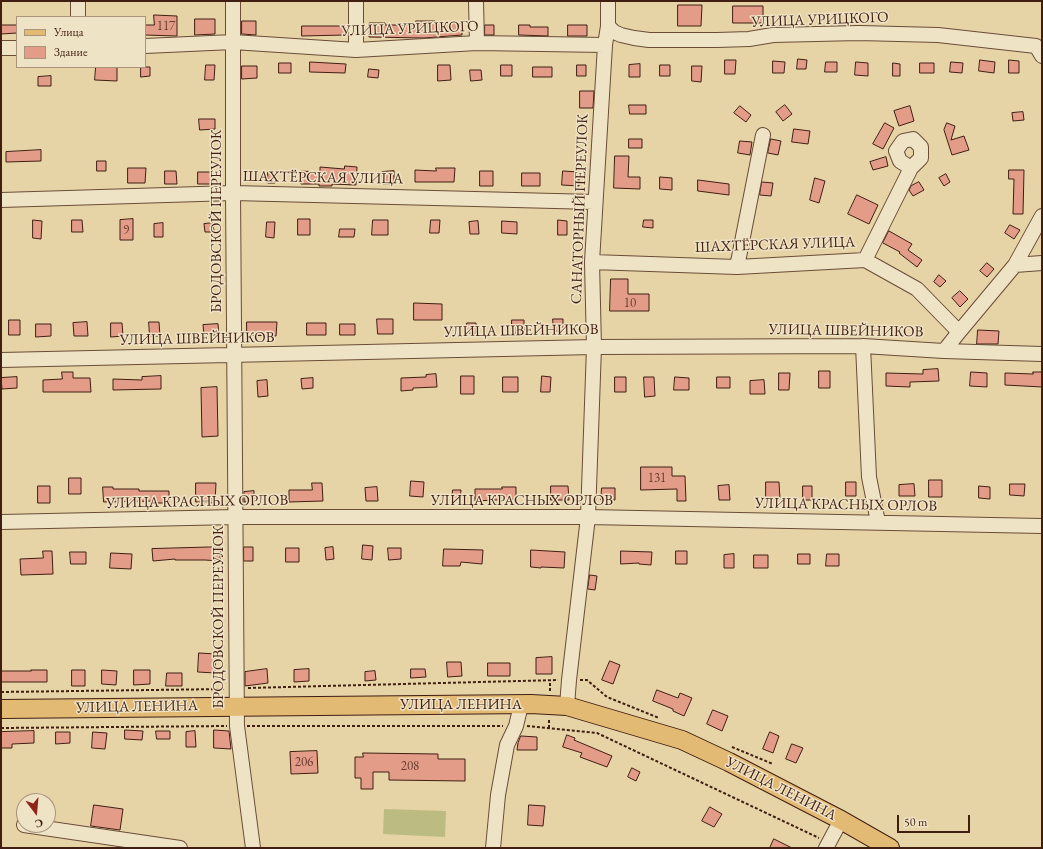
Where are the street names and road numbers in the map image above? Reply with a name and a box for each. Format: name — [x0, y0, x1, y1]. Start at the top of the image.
street label: УЛИЦА УРИЦКОГО — [751, 9, 889, 31]
street label: УЛИЦА УРИЦКОГО — [341, 18, 479, 40]
street label: САНАТОРНЫЙ ПЕРЕУЛОК — [568, 114, 592, 304]
street label: БРОДОВСКОЙ ПЕРЕУЛОК — [208, 129, 226, 313]
street label: ШАХТЁРСКАЯ УЛИЦА — [243, 168, 403, 188]
street label: ШАХТЁРСКАЯ УЛИЦА — [694, 233, 856, 257]
street label: УЛИЦА ШВЕЙНИКОВ — [443, 321, 599, 341]
street label: УЛИЦА ШВЕЙНИКОВ — [768, 321, 924, 341]
street label: УЛИЦА ШВЕЙНИКОВ — [119, 329, 275, 349]
street label: УЛИЦА КРАСНЫХ ОРЛОВ — [106, 491, 288, 513]
street label: УЛИЦА КРАСНЫХ ОРЛОВ — [431, 492, 613, 510]
street label: УЛИЦА КРАСНЫХ ОРЛОВ — [755, 494, 937, 516]
street label: БРОДОВСКОЙ ПЕРЕУЛОК — [210, 525, 228, 709]
street label: УЛИЦА ЛЕНИНА — [400, 696, 522, 714]
street label: УЛИЦА ЛЕНИНА — [76, 697, 198, 717]
street label: УЛИЦА ЛЕНИНА — [723, 753, 839, 825]

